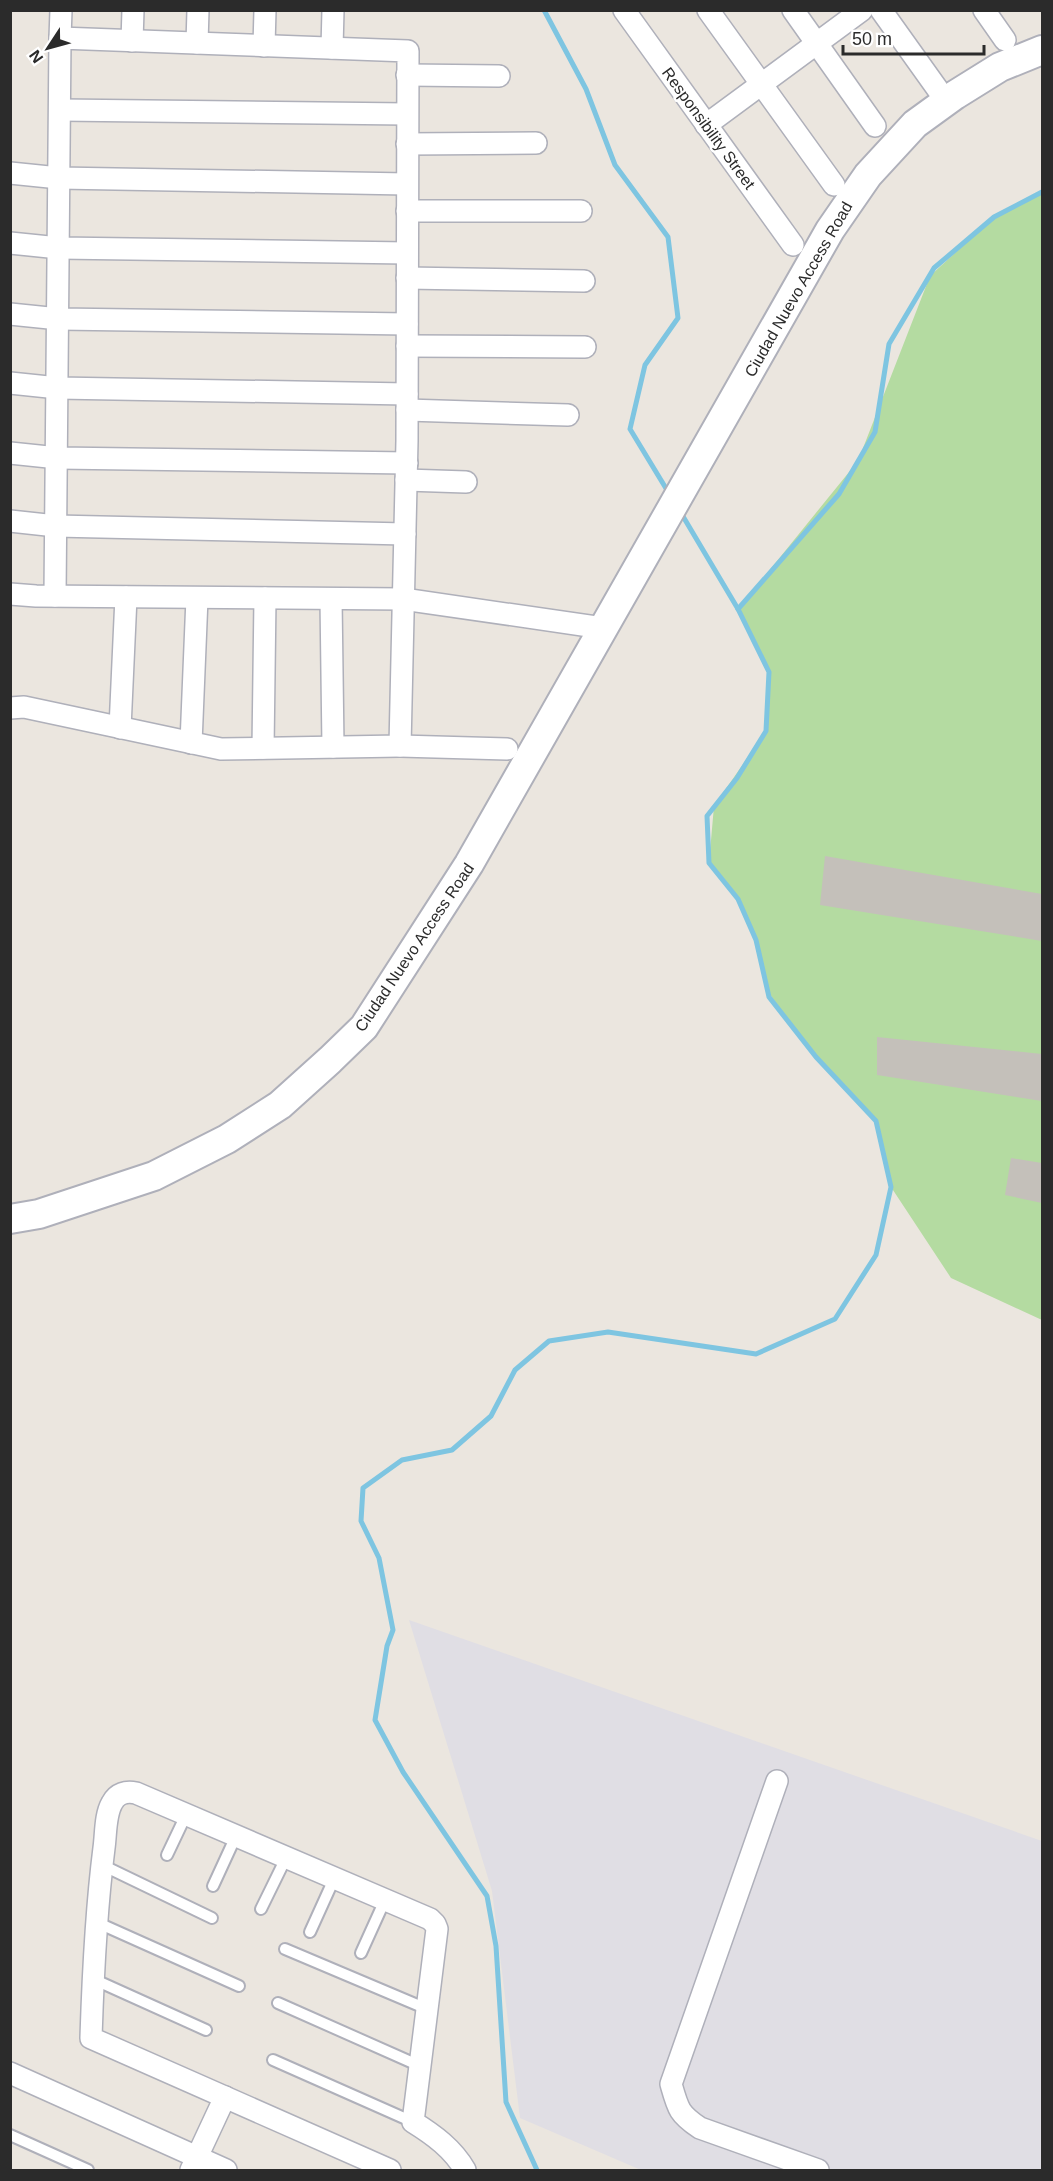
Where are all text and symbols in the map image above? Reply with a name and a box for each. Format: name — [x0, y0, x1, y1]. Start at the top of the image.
north arrow — [18, 18, 78, 78]
scale bar — [843, 18, 984, 56]
text: 50 m — [852, 29, 892, 49]
text: N — [26, 47, 47, 66]
street label: Responsibility Street — [659, 64, 759, 193]
street label: Ciudad Nuevo Access Road — [741, 199, 856, 380]
street label: Ciudad Nuevo Access Road — [352, 860, 477, 1035]

